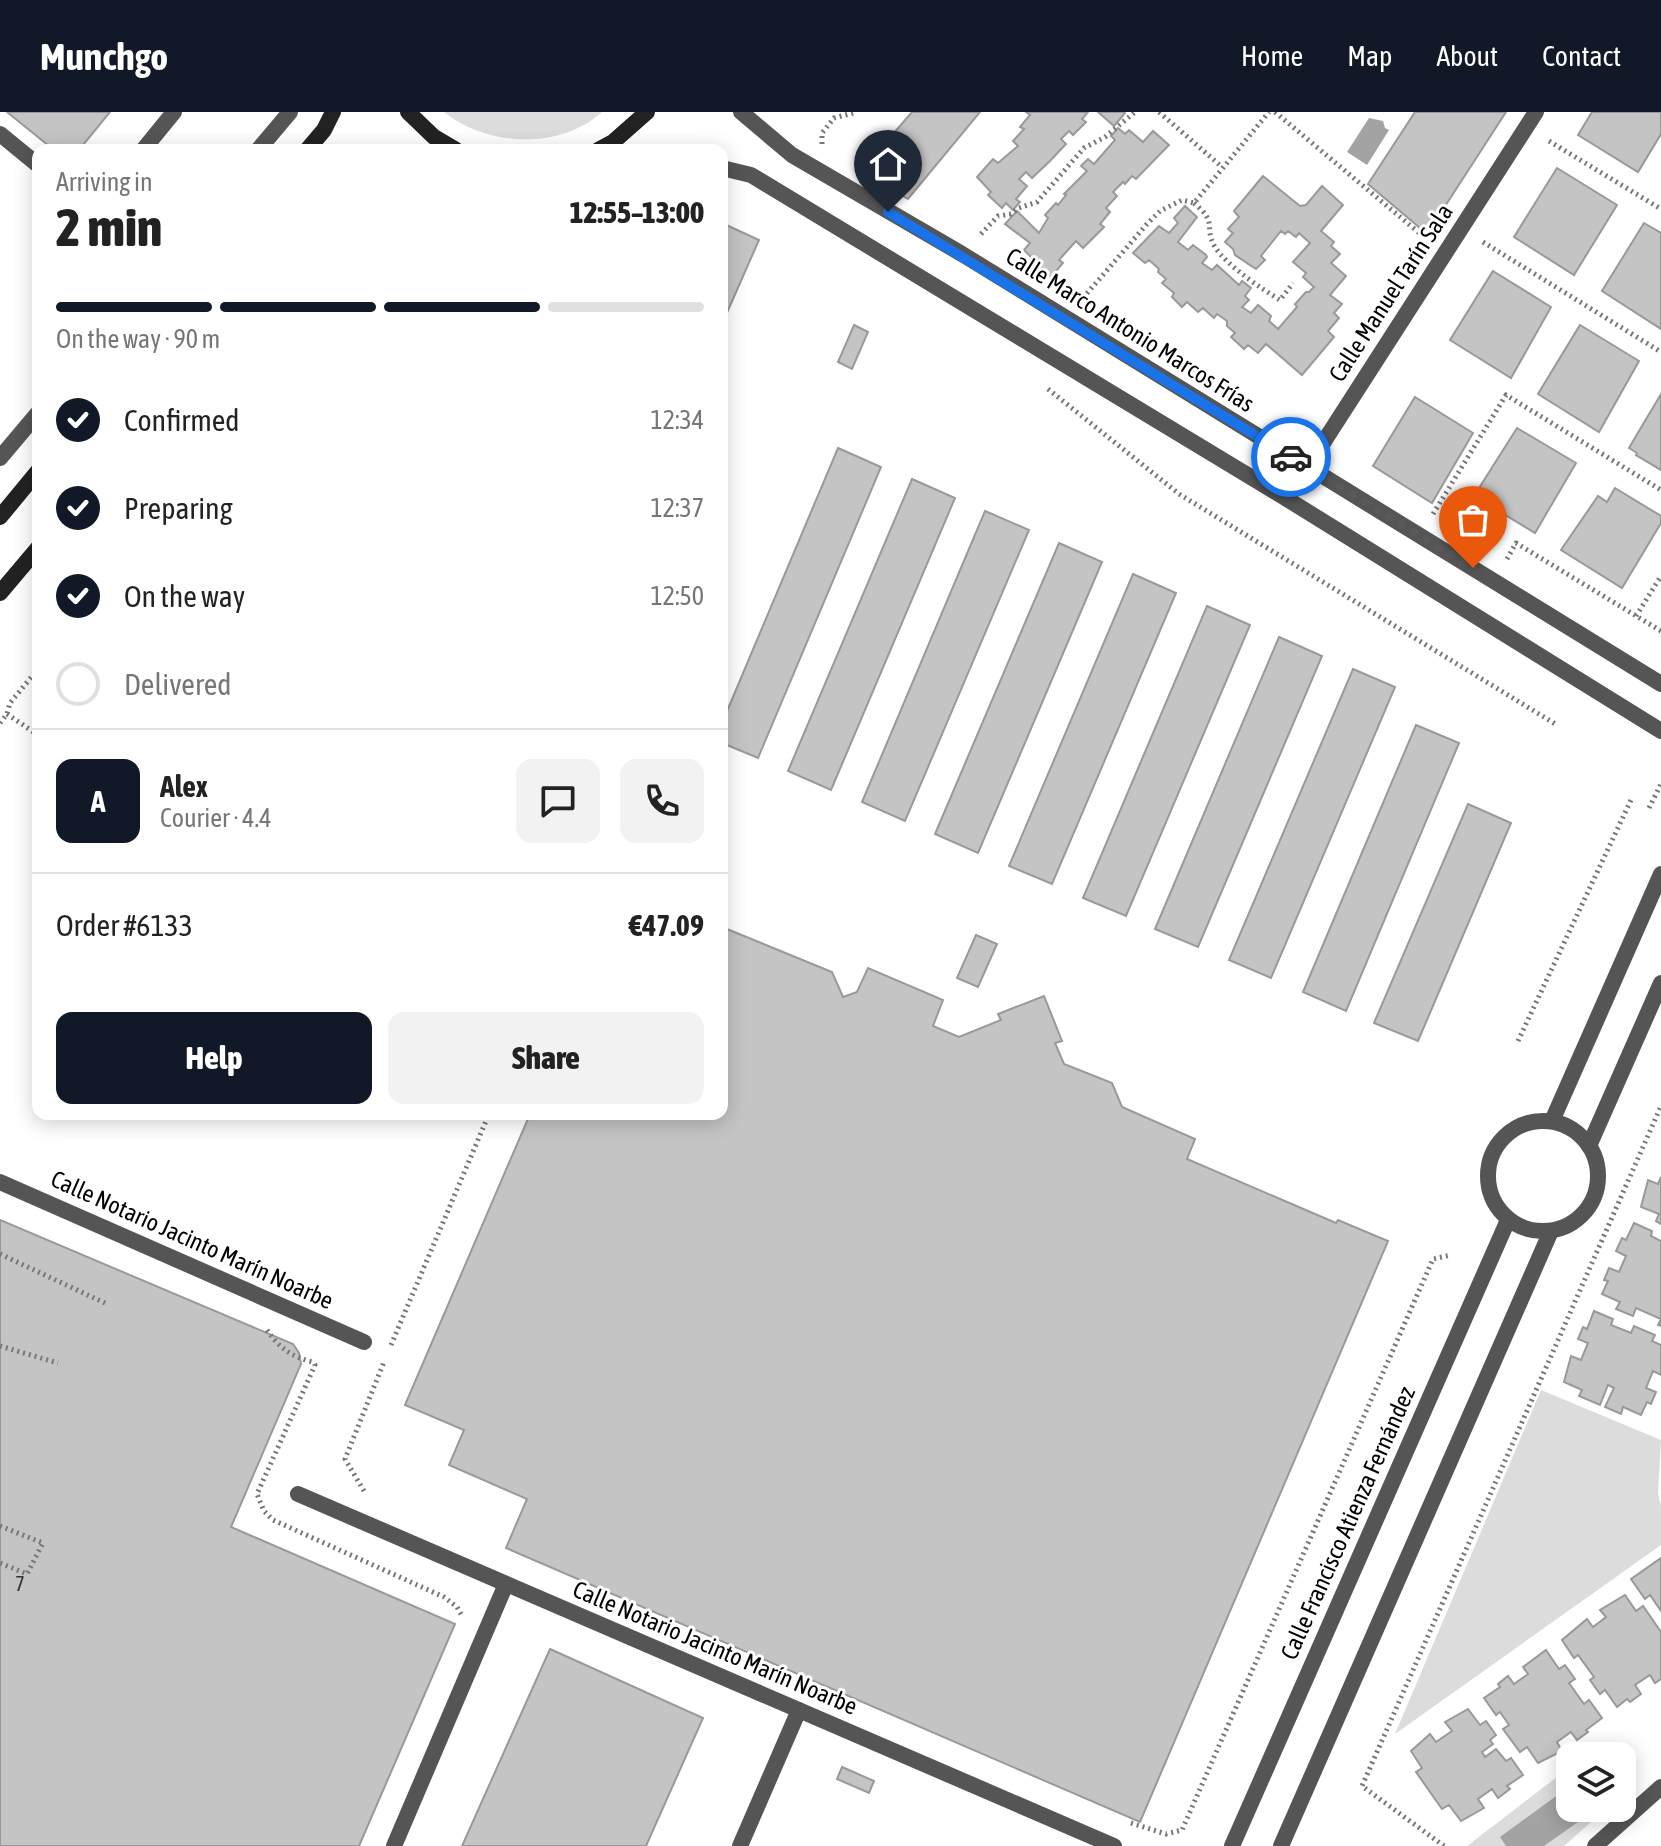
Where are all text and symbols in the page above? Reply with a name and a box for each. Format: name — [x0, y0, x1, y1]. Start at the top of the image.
text: Munchgo — [40, 35, 168, 78]
text: Home — [1241, 40, 1303, 72]
text: Map — [1347, 40, 1392, 72]
text: About — [1436, 40, 1498, 72]
text: Contact — [1542, 40, 1621, 72]
pin — [854, 130, 922, 212]
icon: home — [866, 142, 910, 186]
text: Arriving in — [56, 167, 153, 197]
text: 12:55–13:00 — [569, 195, 704, 229]
text: 2 min — [56, 197, 162, 257]
street label: Calle Manuel Tarín Sala — [1323, 199, 1458, 386]
street label: Calle Marco Antonio Marcos Frías — [1001, 242, 1259, 417]
text: On the way · 90 m — [56, 324, 220, 354]
icon: check — [56, 398, 100, 442]
text: Confirmed — [124, 403, 239, 437]
text: 12:34 — [650, 405, 704, 435]
courier — [1251, 417, 1331, 497]
icon: car — [1269, 435, 1313, 479]
icon: check — [56, 486, 100, 530]
pin — [1439, 486, 1507, 568]
text: Preparing — [124, 491, 233, 525]
text: 12:37 — [650, 493, 704, 523]
icon: bag — [1451, 498, 1495, 542]
icon: check — [56, 574, 100, 618]
text: On the way — [124, 579, 245, 613]
text: 12:50 — [650, 581, 704, 611]
text: Delivered — [124, 667, 232, 701]
button: chat — [516, 759, 600, 843]
button: phone — [620, 759, 704, 843]
text: Alex — [160, 769, 208, 803]
text: A — [91, 784, 105, 818]
text: Courier · 4.4 — [160, 803, 271, 833]
text: Order #6133 — [56, 908, 193, 942]
text: €47.09 — [629, 908, 704, 942]
button: Help — [56, 1012, 372, 1104]
button: Share — [388, 1012, 704, 1104]
street label: Calle Notario Jacinto Marín Noarbe — [47, 1165, 338, 1314]
street label: Calle Francisco Atienza Fernández — [1275, 1382, 1420, 1663]
house number: 7 — [15, 1572, 25, 1595]
street label: Calle Notario Jacinto Marín Noarbe — [569, 1575, 861, 1720]
map controls — [1556, 1742, 1636, 1822]
button: layers — [1556, 1742, 1636, 1822]

